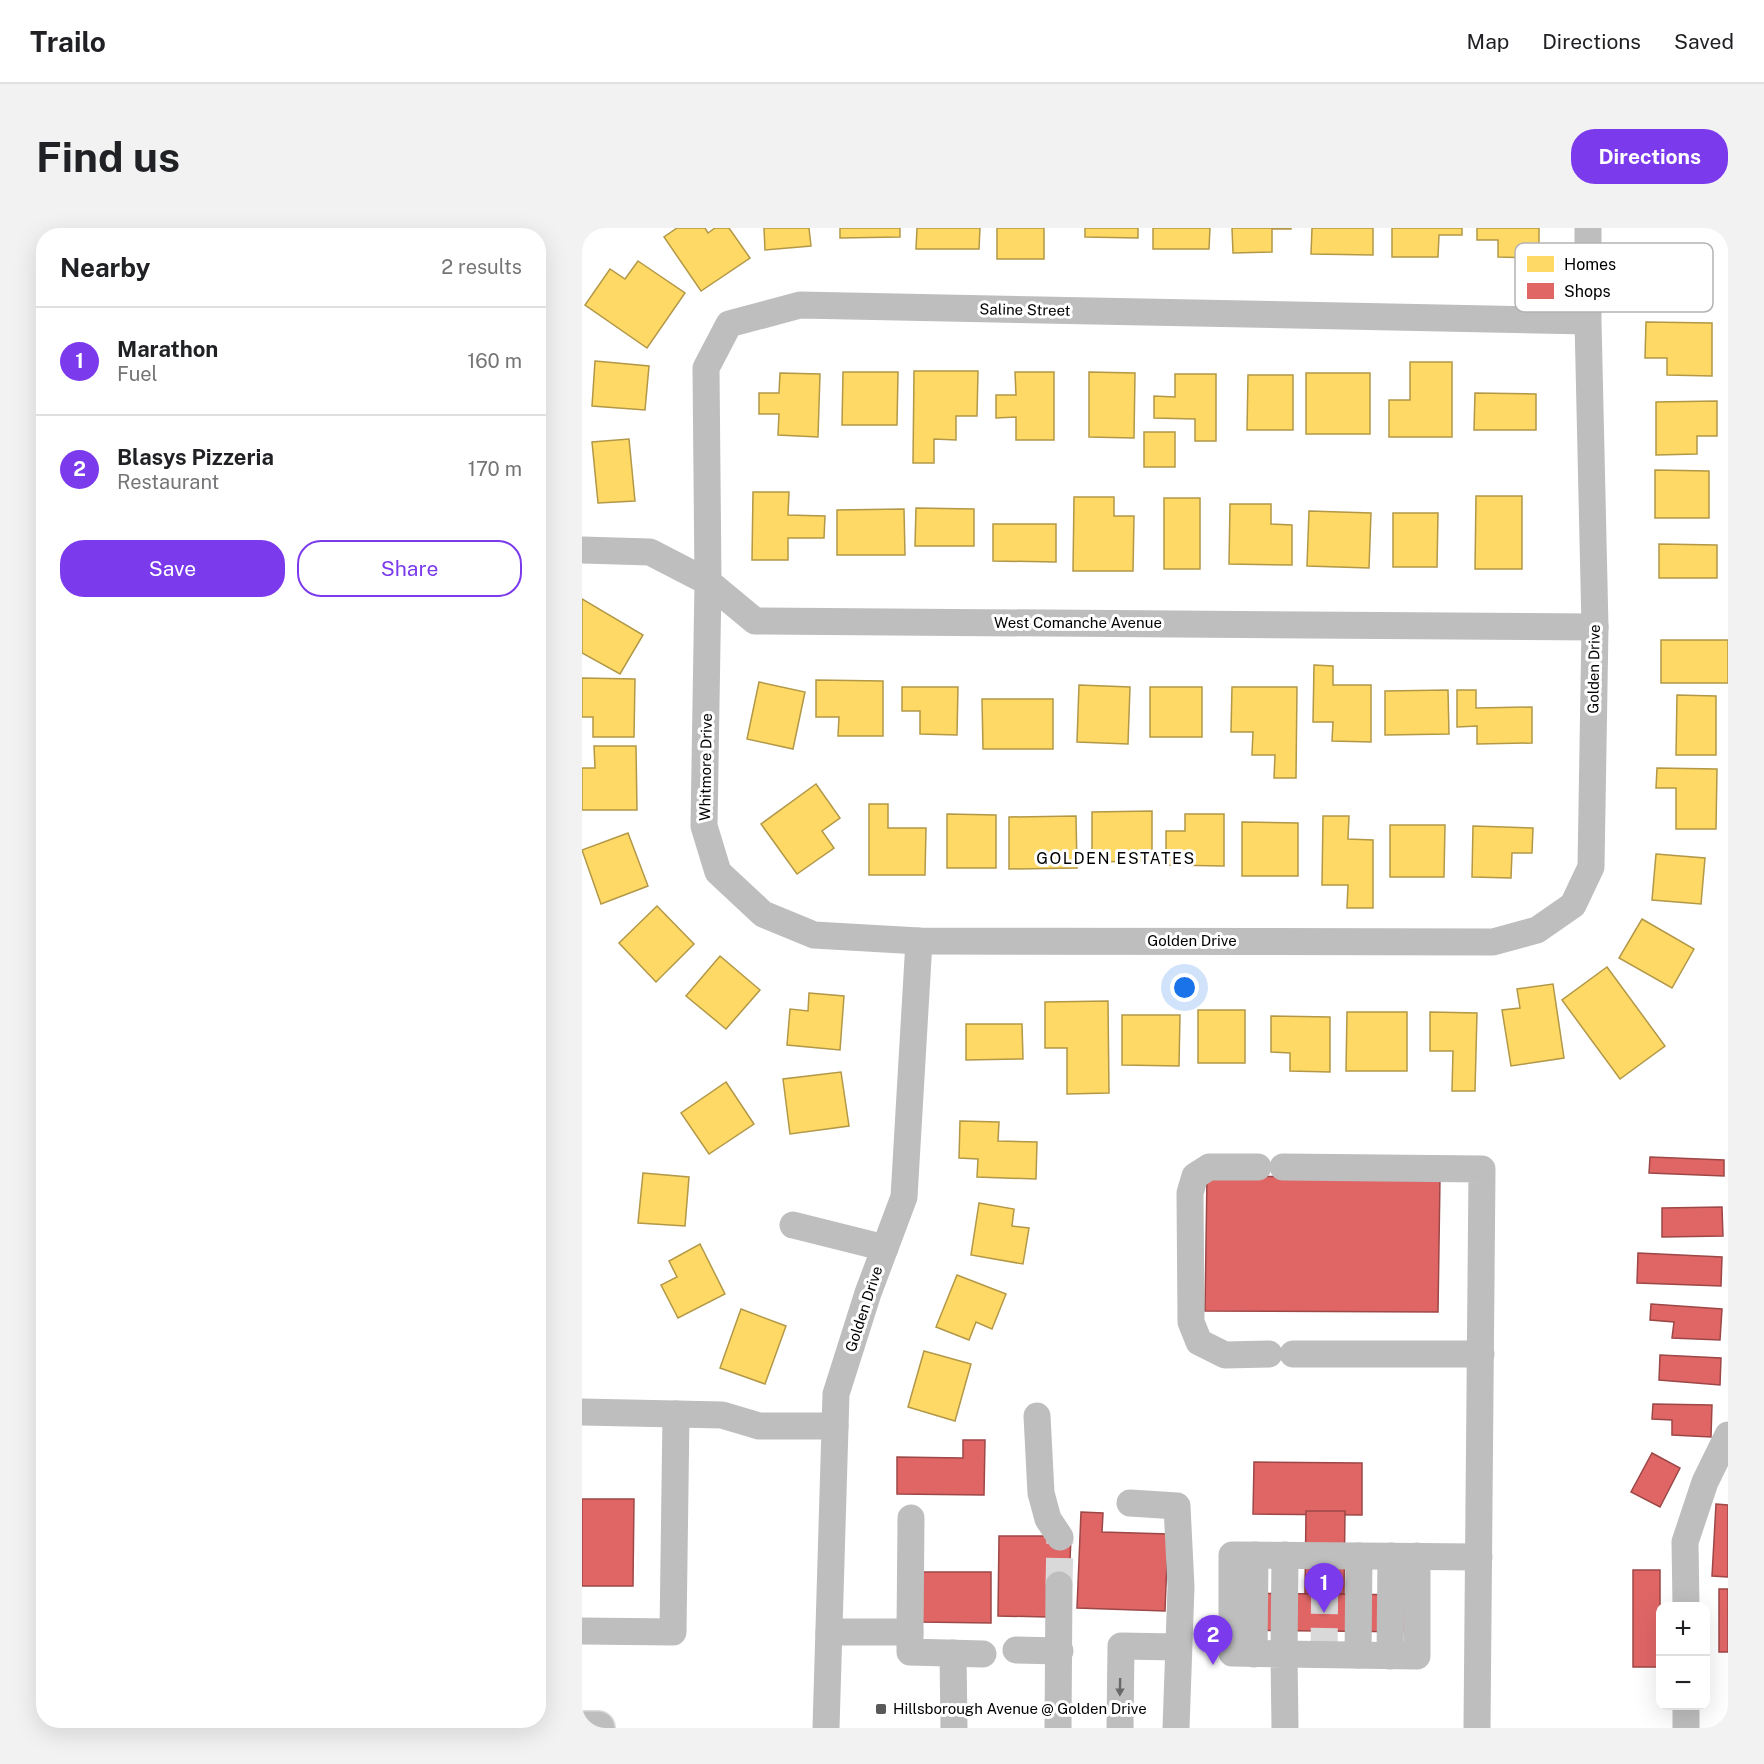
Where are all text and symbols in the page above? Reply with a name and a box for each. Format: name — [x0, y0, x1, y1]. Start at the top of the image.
text: Trailo — [30, 25, 106, 58]
text: Map — [1467, 29, 1509, 54]
text: Directions — [1542, 29, 1641, 54]
text: Saved — [1674, 29, 1734, 54]
button: Directions — [1571, 129, 1728, 184]
text: Find us — [36, 132, 180, 181]
legend — [1515, 243, 1713, 312]
text: Nearby — [60, 252, 150, 283]
text: 2 results — [441, 255, 522, 279]
text: Homes — [1564, 255, 1616, 274]
text: Shops — [1564, 282, 1611, 301]
street label: Saline Street — [979, 300, 1071, 319]
text: Marathon — [117, 336, 218, 362]
text: 1 — [75, 349, 84, 373]
text: 160 m — [467, 349, 522, 373]
text: Fuel — [117, 362, 158, 386]
text: Blasys Pizzeria — [117, 444, 274, 470]
text: 2 — [73, 457, 86, 481]
text: 170 m — [468, 457, 522, 481]
text: Restaurant — [117, 470, 219, 494]
button: Save — [60, 540, 285, 597]
button: Share — [297, 540, 522, 597]
street label: West Comanche Avenue — [994, 614, 1162, 631]
street label: Golden Drive — [1584, 624, 1603, 714]
street label: Whitmore Drive — [696, 713, 715, 821]
district label: GOLDEN ESTATES — [1036, 849, 1196, 868]
street label: Golden Drive — [1147, 932, 1237, 949]
your location — [1170, 973, 1199, 1002]
street label: Golden Drive — [842, 1264, 885, 1354]
pin: 1 — [1304, 1564, 1344, 1613]
map controls — [1656, 1602, 1710, 1710]
button: + — [1656, 1602, 1710, 1656]
pin: 2 — [1194, 1616, 1232, 1665]
button: − — [1656, 1656, 1710, 1710]
one-way arrow — [1116, 1678, 1125, 1697]
place label: Hillsborough Avenue @ Golden Drive — [893, 1700, 1147, 1717]
marker: Hillsborough Avenue @ Golden Drive — [874, 1702, 888, 1716]

